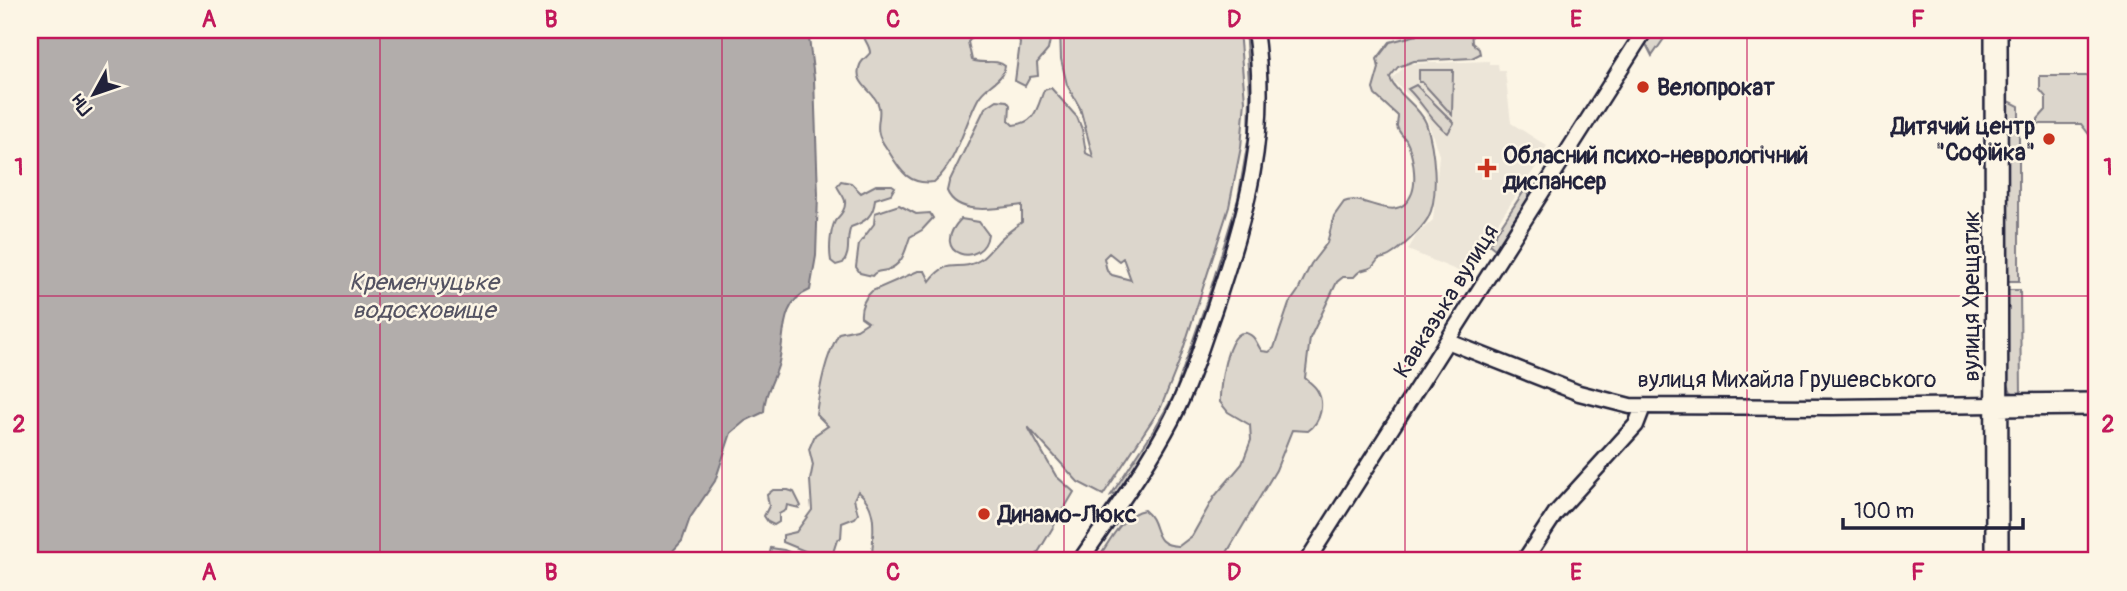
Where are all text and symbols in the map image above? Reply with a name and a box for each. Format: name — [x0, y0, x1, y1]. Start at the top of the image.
text: A — [202, 5, 217, 34]
text: B — [544, 5, 558, 34]
text: C — [886, 5, 900, 34]
text: D — [1227, 5, 1241, 34]
text: E — [1570, 5, 1582, 34]
text: F — [1911, 5, 1925, 34]
north arrow — [60, 60, 130, 130]
place label: Велопрокат — [1657, 73, 1775, 102]
marker: Велопрокат — [1635, 79, 1651, 95]
text: Пн — [66, 89, 98, 120]
place label: Дитячий центр "Софійка" — [1889, 112, 2035, 167]
marker: Дитячий центр "Софійка" — [2041, 131, 2057, 147]
place label: Обласний психо-неврологічний диспансер — [1502, 141, 1808, 196]
text: 1 — [15, 153, 24, 182]
text: 1 — [2104, 153, 2113, 182]
marker: Обласний психо-неврологічний диспансер — [1477, 158, 1497, 178]
street label: вулиця Хрещатик — [1957, 210, 1986, 382]
street label: Кавказька вулиця — [1387, 219, 1505, 383]
water label: Кременчуцьке водосховище — [349, 268, 501, 325]
street label: вулиця Михайла Грушевського — [1638, 365, 1936, 394]
text: 2 — [13, 410, 26, 439]
text: 2 — [2102, 410, 2115, 439]
scale bar — [1843, 486, 2024, 530]
text: 100 m — [1854, 498, 1914, 525]
place label: Динамо-Люкс — [996, 500, 1137, 529]
marker: Динамо-Люкс — [976, 506, 992, 522]
text: A — [202, 558, 217, 587]
text: B — [544, 558, 558, 587]
text: C — [886, 558, 900, 587]
text: D — [1227, 558, 1241, 587]
text: E — [1570, 558, 1582, 587]
text: F — [1911, 558, 1925, 587]

